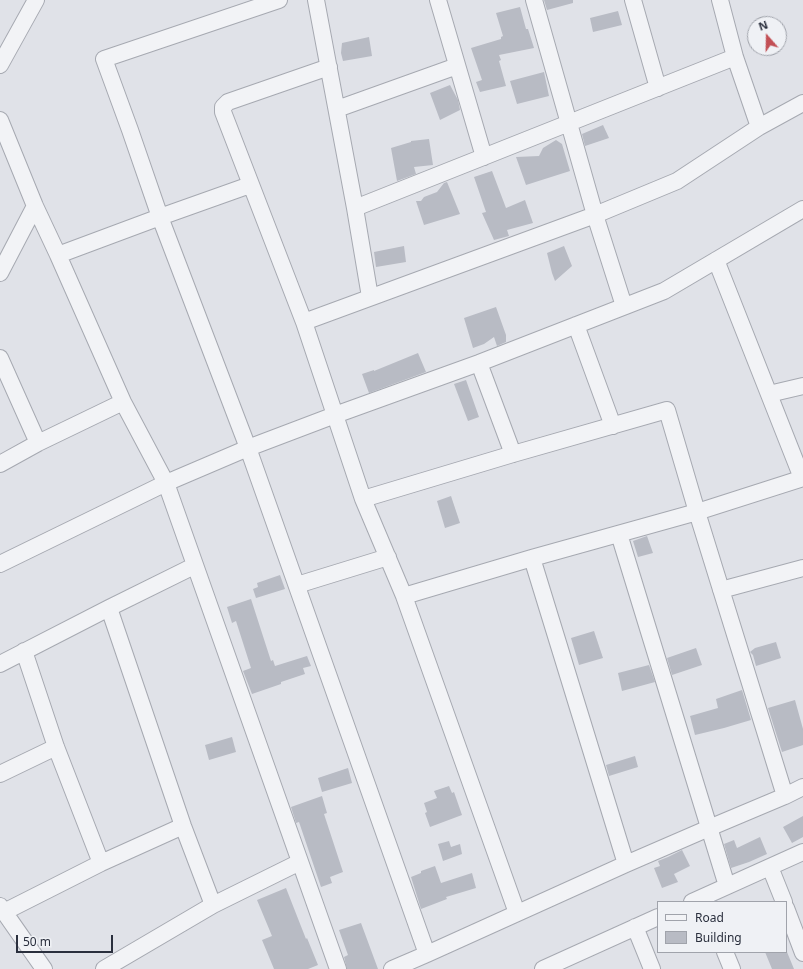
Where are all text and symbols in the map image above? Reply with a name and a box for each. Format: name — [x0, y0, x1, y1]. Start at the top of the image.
north arrow — [747, 16, 787, 56]
text: N — [756, 17, 770, 34]
legend — [657, 901, 787, 953]
text: Road — [695, 909, 724, 926]
scale bar — [18, 927, 115, 953]
text: Building — [695, 929, 742, 946]
text: 50 m — [23, 933, 51, 950]

